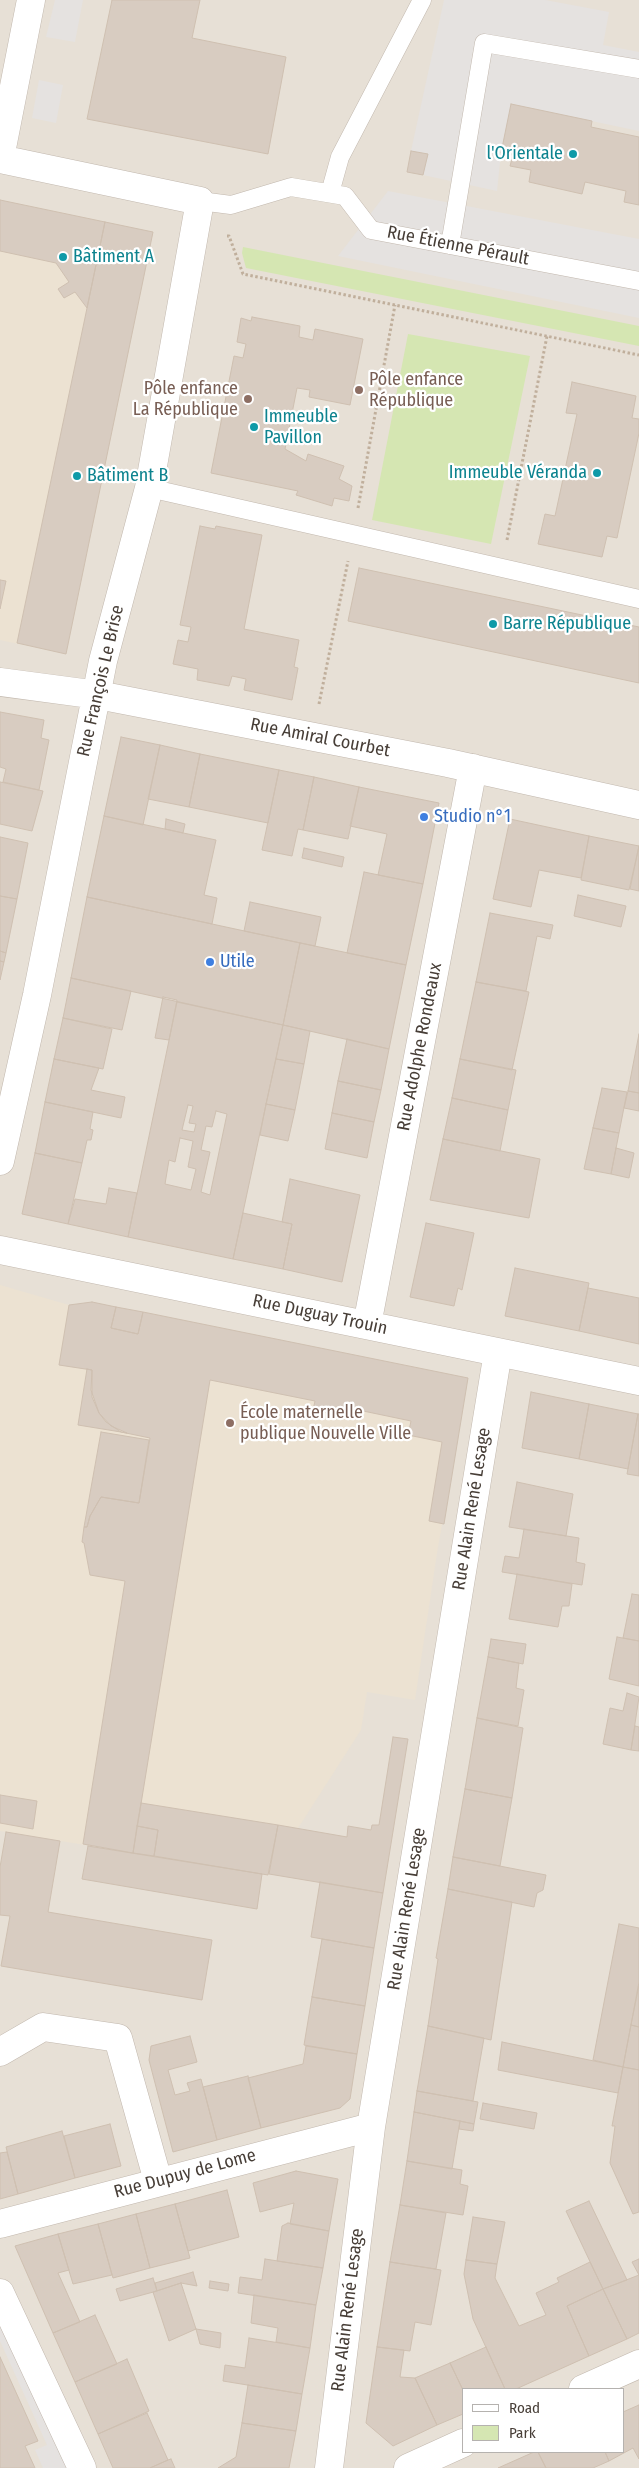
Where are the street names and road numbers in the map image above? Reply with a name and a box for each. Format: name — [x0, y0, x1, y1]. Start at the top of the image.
street label: Rue Étienne Pérault — [385, 222, 531, 270]
street label: Rue François Le Brise — [73, 603, 129, 759]
street label: Rue Amiral Courbet — [248, 714, 392, 762]
street label: Rue Adolphe Rondeaux — [393, 961, 447, 1133]
street label: Rue Duguay Trouin — [251, 1290, 389, 1340]
street label: Rue Alain René Lesage — [448, 1426, 496, 1592]
street label: Rue Alain René Lesage — [383, 1826, 431, 1992]
street label: Rue Dupuy de Lome — [112, 2145, 258, 2203]
street label: Rue Alain René Lesage — [327, 2227, 369, 2393]

